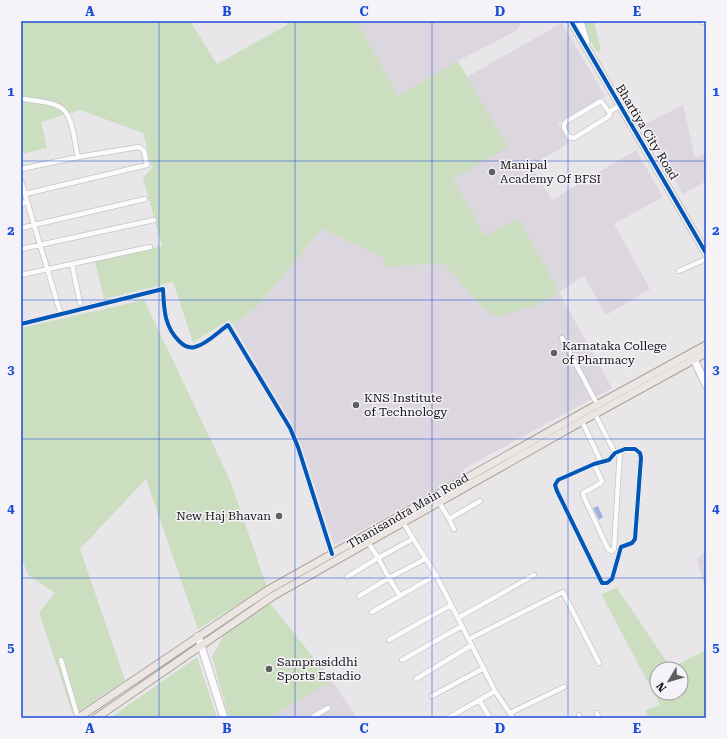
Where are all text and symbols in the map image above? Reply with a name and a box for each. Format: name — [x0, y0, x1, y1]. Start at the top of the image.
text: A — [85, 4, 95, 19]
text: B — [222, 4, 232, 19]
text: C — [359, 4, 369, 19]
text: D — [495, 4, 505, 19]
text: E — [633, 4, 641, 19]
street label: Bhartiya City Road — [613, 82, 681, 183]
text: 1 — [7, 84, 15, 99]
text: 1 — [712, 84, 720, 99]
place label: Manipal Academy Of BFSI — [500, 158, 601, 186]
marker: Manipal Academy Of BFSI — [487, 167, 497, 177]
text: 2 — [7, 223, 15, 238]
text: 2 — [712, 223, 720, 238]
place label: Karnataka College of Pharmacy — [562, 339, 667, 367]
marker: Karnataka College of Pharmacy — [549, 348, 559, 358]
text: 3 — [7, 362, 15, 377]
text: 3 — [712, 362, 720, 377]
place label: KNS Institute of Technology — [364, 391, 448, 419]
marker: KNS Institute of Technology — [351, 400, 361, 410]
street label: Thanisandra Main Road — [345, 470, 471, 551]
text: 4 — [7, 501, 15, 516]
text: 4 — [712, 501, 720, 516]
place label: New Haj Bhavan — [176, 509, 271, 523]
marker: New Haj Bhavan — [274, 511, 284, 521]
text: 5 — [7, 640, 15, 655]
text: 5 — [712, 640, 720, 655]
place label: Samprasiddhi Sports Estadio — [277, 655, 361, 683]
north arrow — [649, 661, 689, 701]
marker: Samprasiddhi Sports Estadio — [264, 664, 274, 674]
text: N — [653, 679, 669, 694]
text: A — [85, 721, 95, 736]
text: B — [222, 721, 232, 736]
text: C — [359, 721, 369, 736]
text: D — [495, 721, 505, 736]
text: E — [633, 721, 641, 736]

